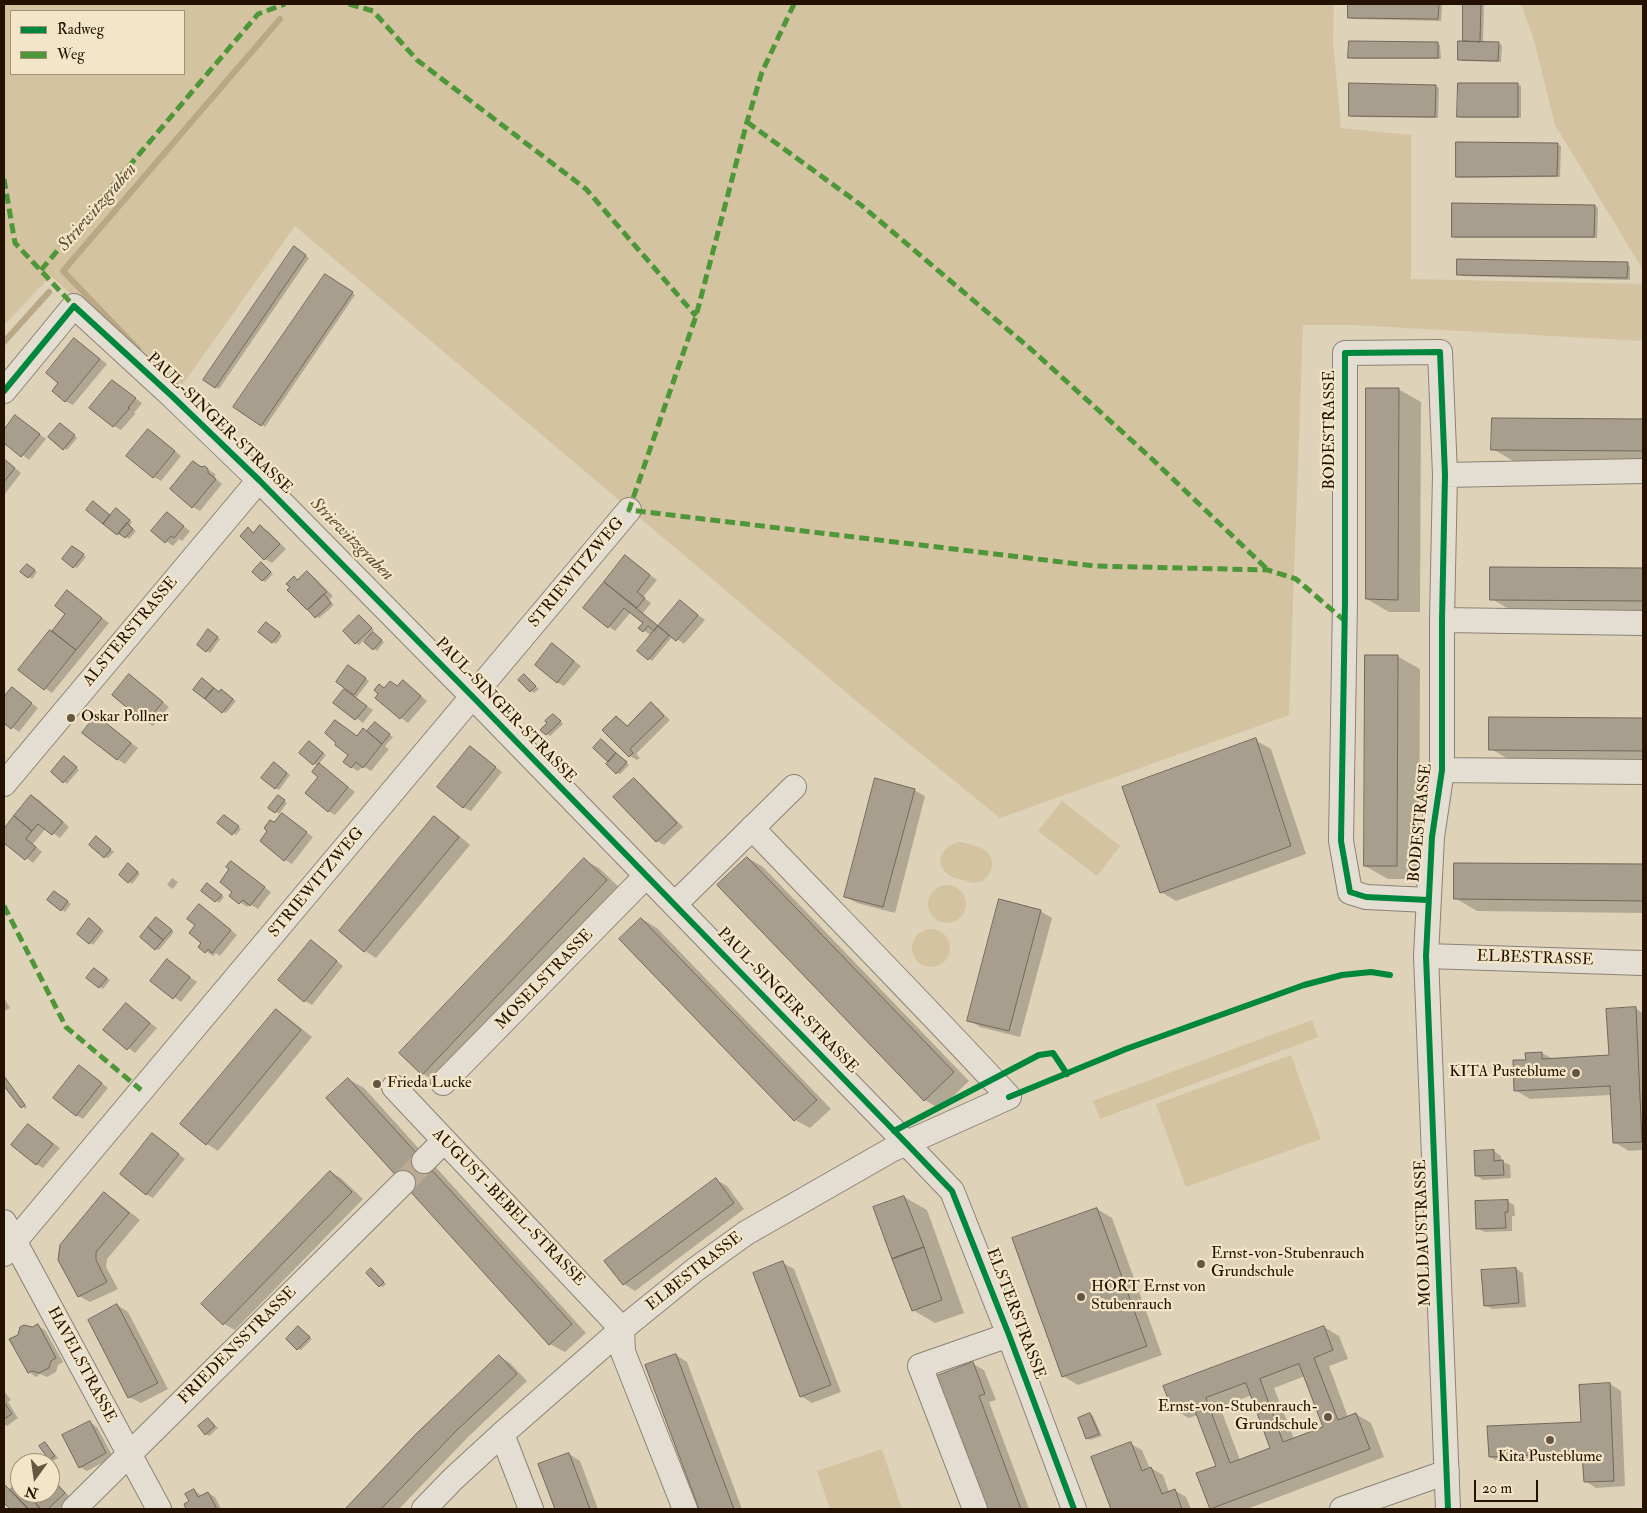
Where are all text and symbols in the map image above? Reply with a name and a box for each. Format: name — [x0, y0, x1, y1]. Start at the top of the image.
legend — [10, 10, 185, 75]
text: Radweg — [57, 20, 104, 39]
text: Weg — [57, 45, 85, 64]
water label: Striewitzgraben — [54, 160, 142, 256]
street label: PAUL-SINGER-STRASSE — [142, 349, 296, 499]
street label: BODESTRASSE — [1321, 370, 1341, 490]
water label: Striewitzgraben — [305, 494, 397, 586]
street label: STRIEWITZWEG — [525, 514, 629, 632]
street label: ALSTERSTRASSE — [80, 573, 182, 691]
street label: PAUL-SINGER-STRASSE — [430, 634, 580, 788]
place label: Oskar Pollner — [81, 708, 169, 728]
marker: Oskar Pollner — [65, 712, 77, 724]
street label: BODESTRASSE — [1405, 763, 1437, 883]
street label: STRIEWITZWEG — [265, 824, 369, 942]
street label: PAUL-SINGER-STRASSE — [712, 924, 862, 1078]
street label: MOSELSTRASSE — [492, 926, 598, 1034]
street label: ELBESTRASSE — [1476, 947, 1594, 971]
place label: KITA Pusteblume — [1449, 1063, 1566, 1083]
marker: KITA Pusteblume — [1570, 1067, 1582, 1079]
place label: Frieda Lucke — [387, 1074, 472, 1094]
marker: Frieda Lucke — [371, 1078, 383, 1090]
street label: AUGUST-BEBEL-STRASSE — [428, 1125, 588, 1291]
street label: MOLDAUSTRASSE — [1412, 1159, 1436, 1307]
street label: ELBESTRASSE — [643, 1228, 747, 1316]
place label: Ernst-von-Stubenrauch Grundschule — [1211, 1245, 1364, 1283]
street label: ELSTERSTRASSE — [981, 1246, 1049, 1382]
marker: Ernst-von-Stubenrauch Grundschule — [1195, 1258, 1207, 1270]
place label: HORT Ernst von Stubenrauch — [1091, 1278, 1206, 1316]
street label: FRIEDENSSTRASSE — [175, 1283, 301, 1409]
marker: HORT Ernst von Stubenrauch — [1075, 1291, 1087, 1303]
street label: HAVELSTRASSE — [42, 1304, 120, 1426]
place label: Ernst-von-Stubenrauch- Grundschule — [1158, 1398, 1318, 1436]
marker: Ernst-von-Stubenrauch- Grundschule — [1322, 1411, 1334, 1423]
marker: Kita Pusteblume — [1544, 1434, 1556, 1446]
place label: Kita Pusteblume — [1498, 1448, 1602, 1468]
north arrow — [10, 1453, 60, 1503]
scale bar — [1477, 1470, 1541, 1502]
text: 20 m — [1482, 1479, 1512, 1498]
text: N — [23, 1482, 40, 1502]

